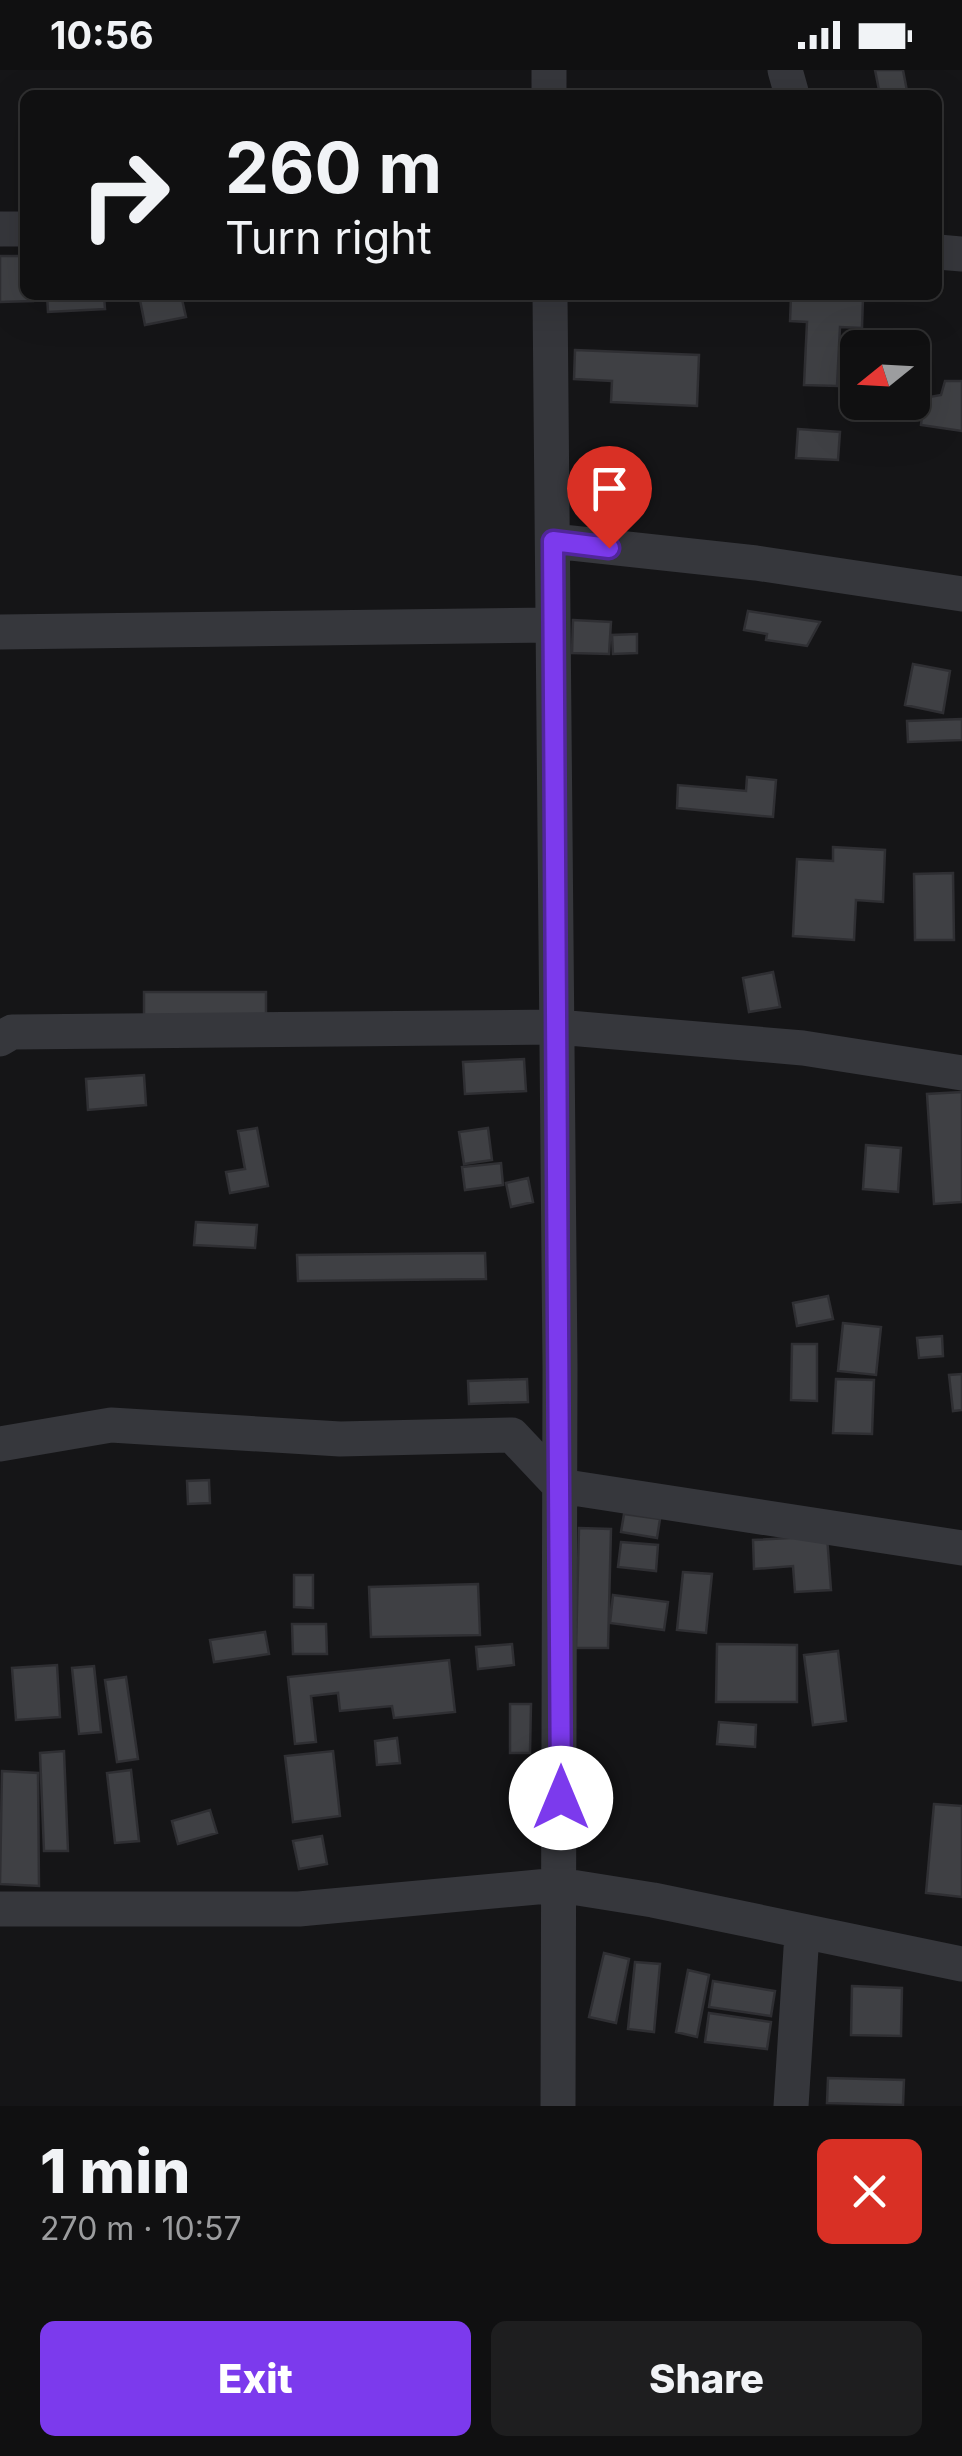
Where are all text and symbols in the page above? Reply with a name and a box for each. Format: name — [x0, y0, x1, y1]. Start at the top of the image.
text: 10:56 — [50, 12, 154, 58]
text: 260 m — [225, 125, 442, 210]
icon: right — [60, 130, 190, 260]
text: Turn right — [225, 210, 432, 265]
north arrow — [840, 330, 930, 420]
map controls — [840, 330, 930, 420]
pin — [567, 446, 652, 549]
icon: arrive — [582, 461, 637, 516]
position arrow — [509, 1746, 613, 1850]
text: 1 min — [40, 2135, 190, 2207]
button: close — [817, 2139, 922, 2244]
text: 270 m · 10:57 — [40, 2209, 242, 2248]
button: Exit — [40, 2321, 471, 2436]
button: Share — [491, 2321, 922, 2436]

